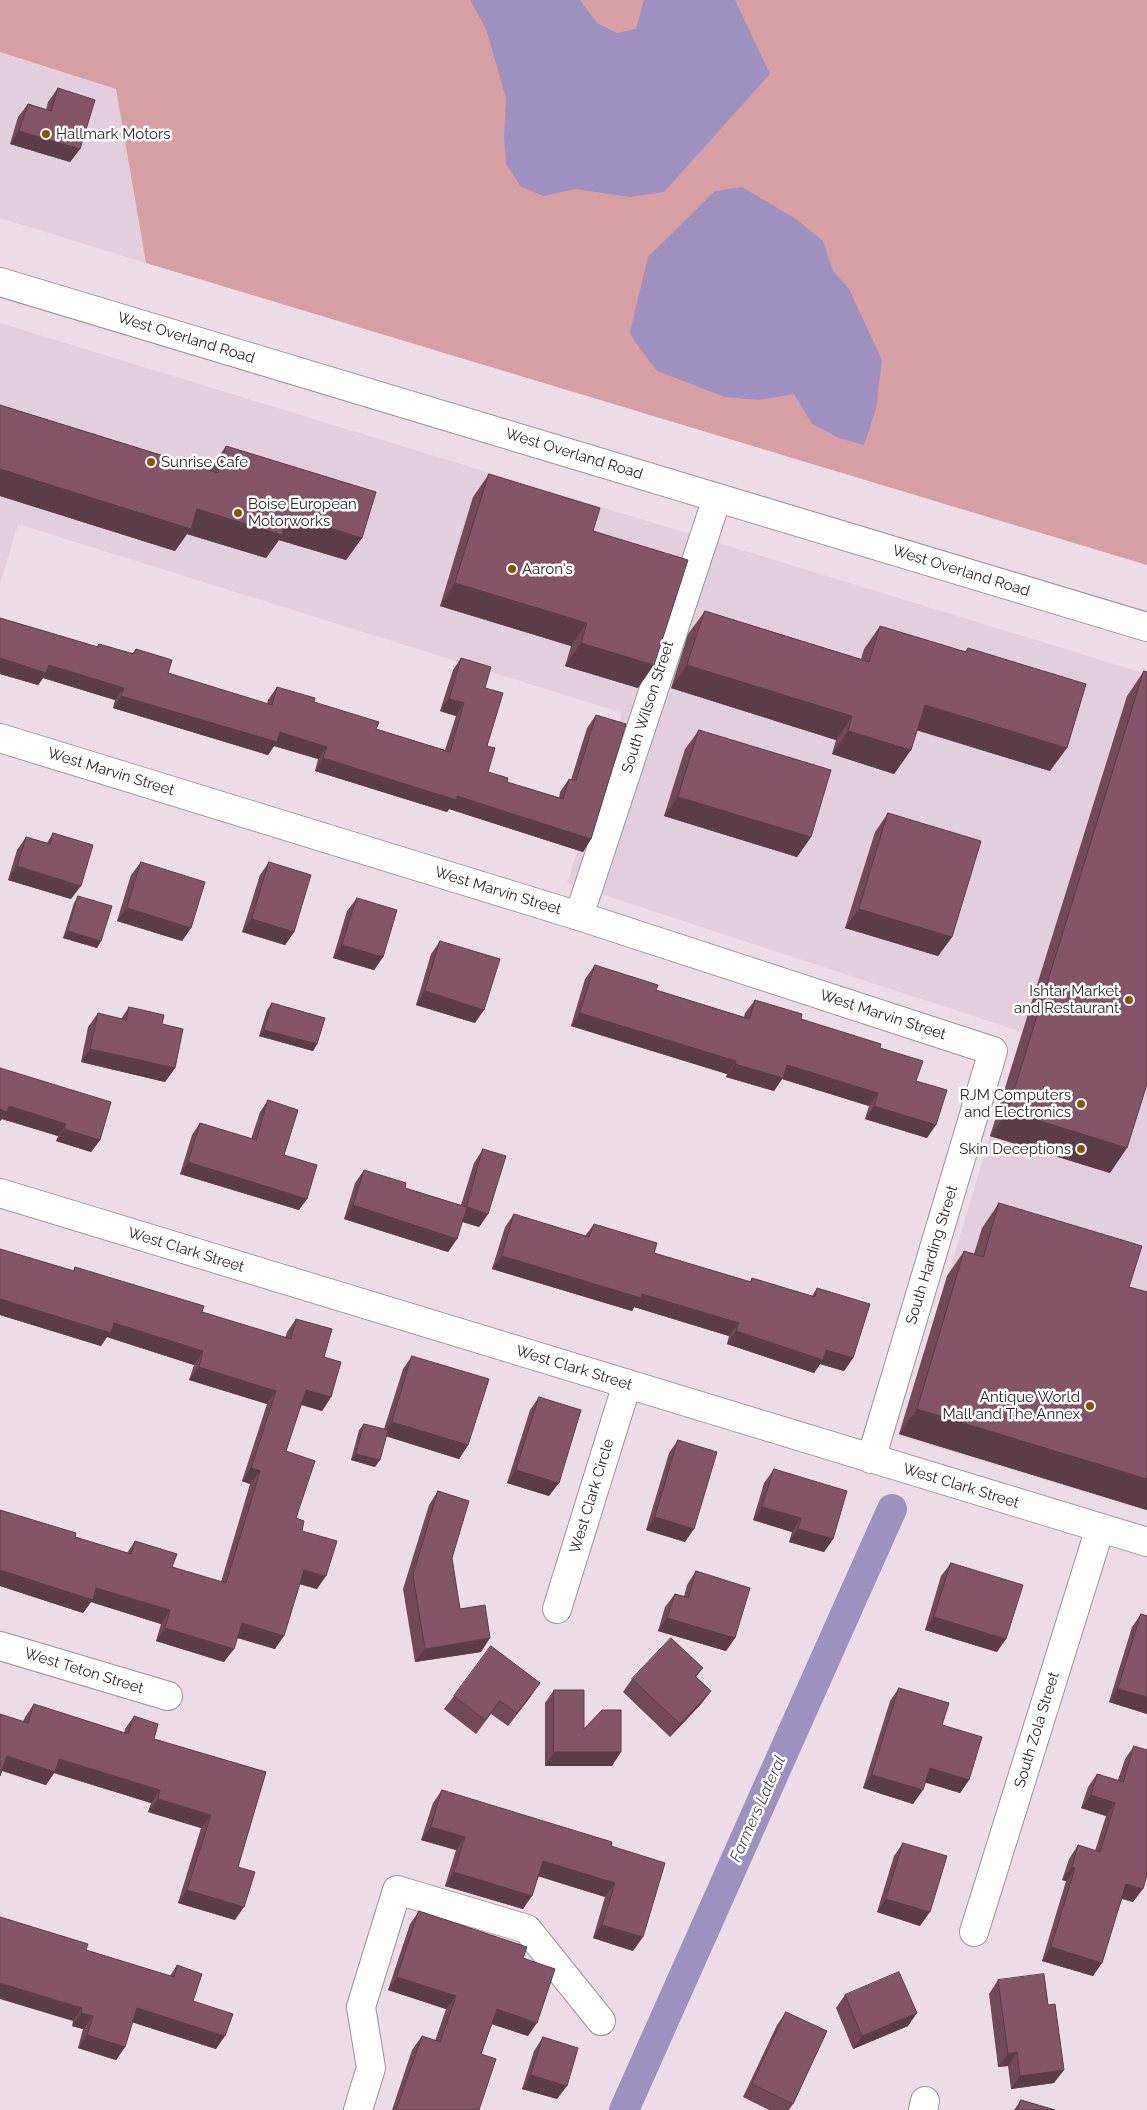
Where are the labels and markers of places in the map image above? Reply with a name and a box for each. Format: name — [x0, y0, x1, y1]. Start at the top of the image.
place label: Hallmark Motors — [56, 125, 170, 143]
marker: Hallmark Motors — [40, 128, 52, 140]
place label: Sunrise Cafe — [161, 453, 248, 471]
marker: Sunrise Cafe — [145, 456, 157, 468]
place label: Boise European Motorworks — [248, 495, 357, 530]
marker: Boise European Motorworks — [232, 507, 244, 519]
place label: Aaron's — [522, 560, 573, 578]
marker: Aaron's — [506, 563, 518, 575]
place label: Ishtar Market and Restaurant — [1014, 982, 1119, 1017]
marker: Ishtar Market and Restaurant — [1123, 994, 1135, 1006]
place label: RJM Computers and Electronics — [960, 1086, 1071, 1121]
marker: RJM Computers and Electronics — [1075, 1098, 1087, 1110]
place label: Skin Deceptions — [959, 1140, 1071, 1158]
marker: Skin Deceptions — [1075, 1143, 1087, 1155]
place label: Antique World Mall and The Annex — [942, 1388, 1080, 1423]
marker: Antique World Mall and The Annex — [1084, 1400, 1096, 1412]

